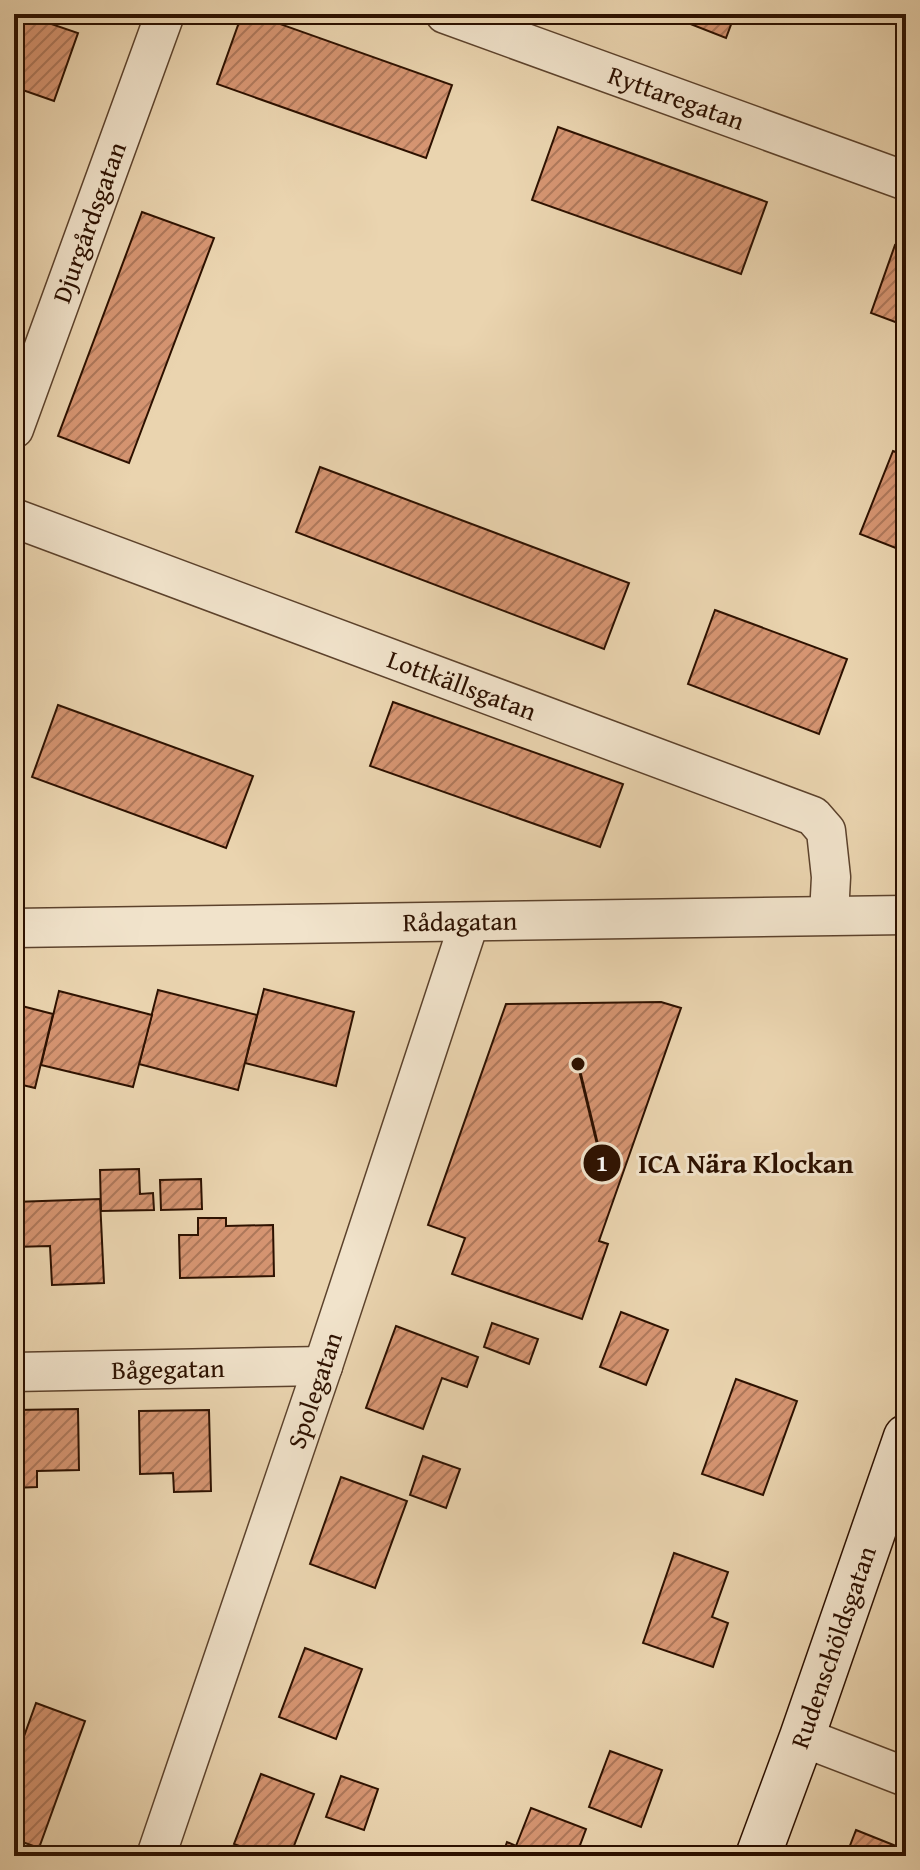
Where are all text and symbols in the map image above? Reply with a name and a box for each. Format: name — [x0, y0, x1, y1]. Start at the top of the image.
street label: Ryttaregatan — [603, 55, 750, 140]
street label: Djurgårdsgatan — [42, 136, 136, 308]
street label: Lottkällsgatan — [382, 639, 542, 730]
street label: Rådagatan — [402, 901, 518, 941]
callout: ICA Nära Klockan — [582, 1137, 869, 1189]
text: ICA Nära Klockan — [638, 1142, 854, 1183]
text: 1 — [596, 1145, 608, 1180]
street label: Spolegatan — [276, 1326, 352, 1454]
street label: Bågegatan — [111, 1348, 225, 1389]
street label: Rudenschöldsgatan — [779, 1540, 886, 1754]

